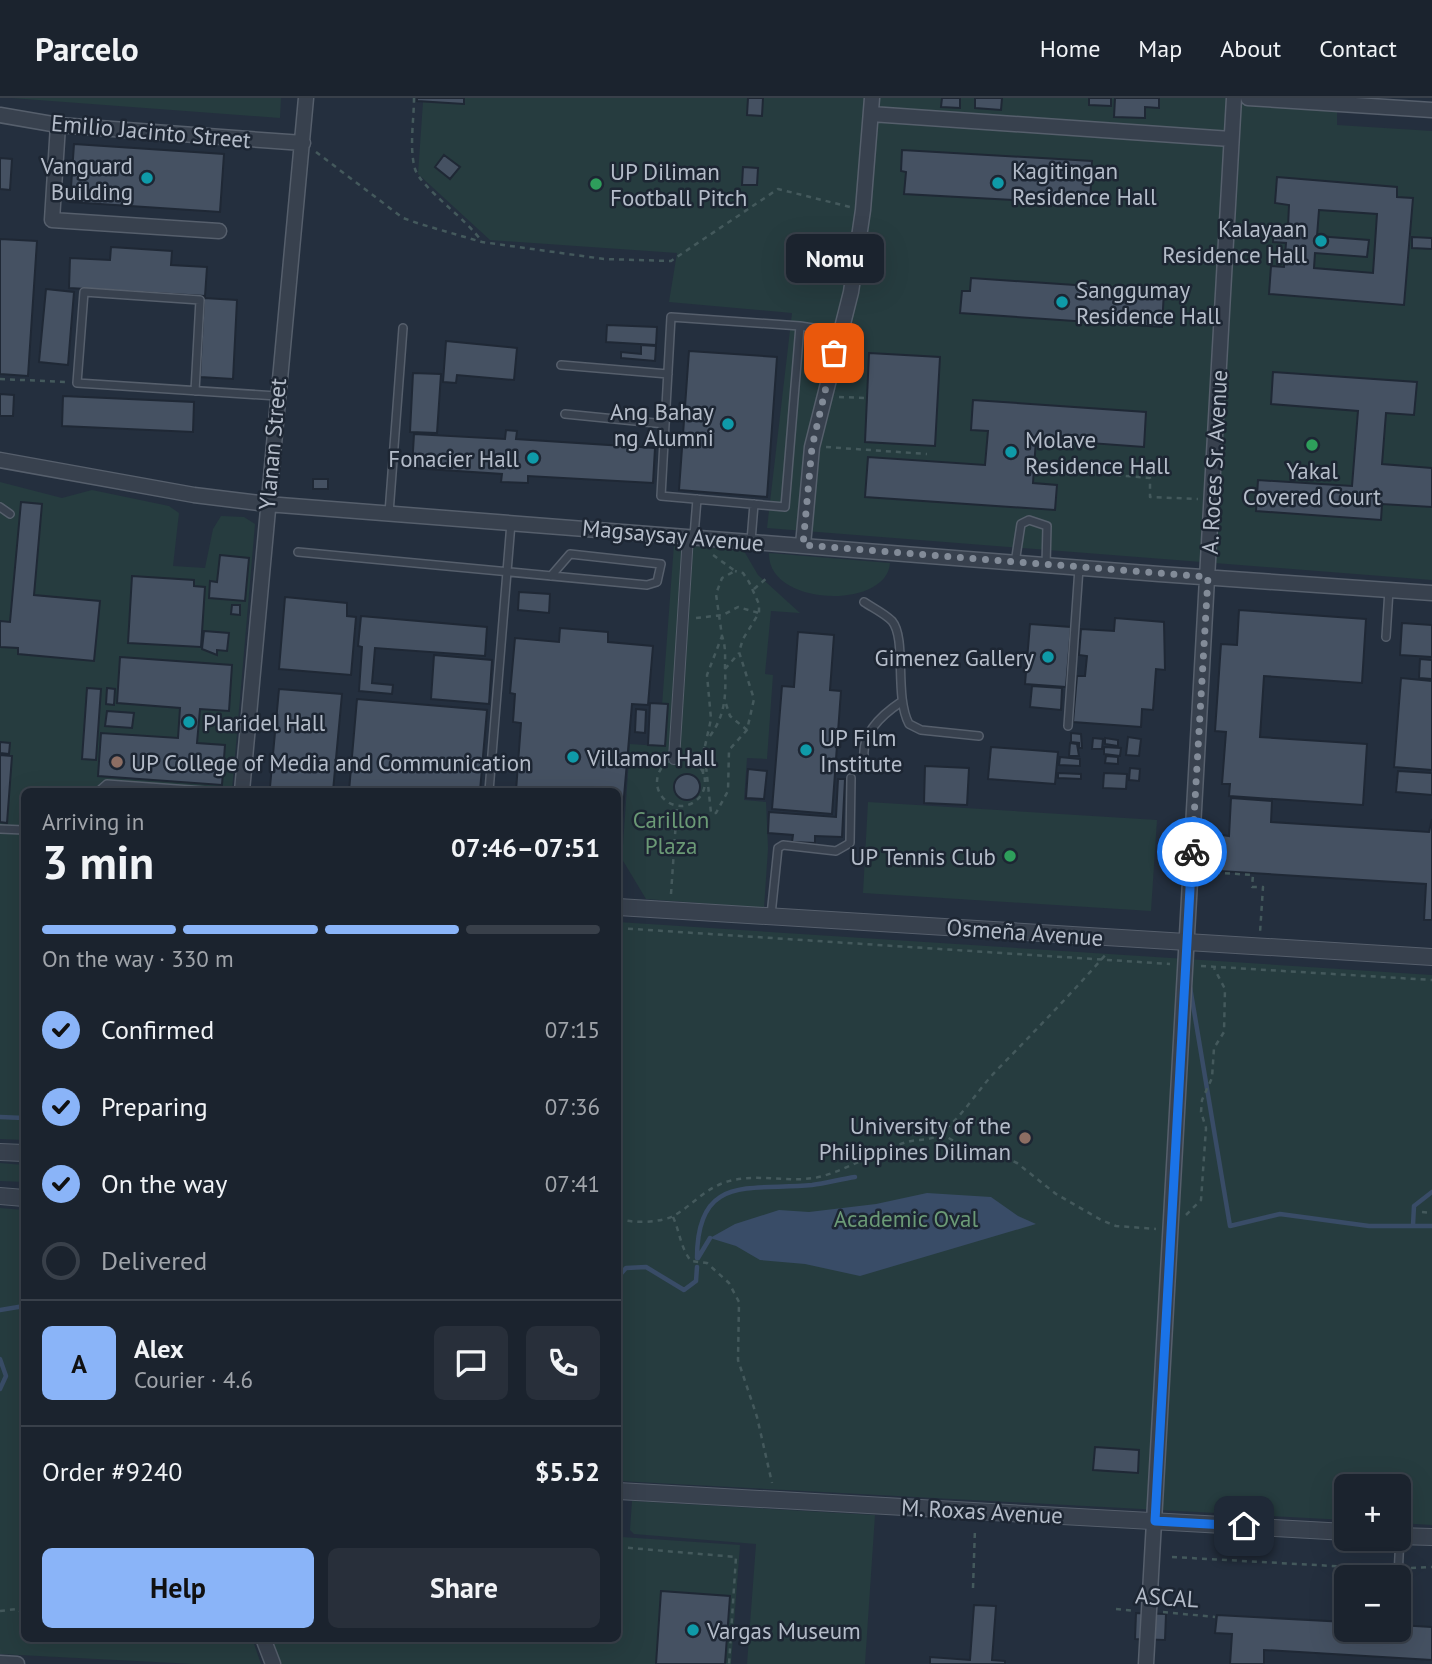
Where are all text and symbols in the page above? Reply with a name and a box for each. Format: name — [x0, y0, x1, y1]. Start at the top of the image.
text: Parcelo — [35, 27, 139, 70]
text: Home — [1040, 33, 1100, 64]
text: Map — [1138, 33, 1182, 64]
text: About — [1220, 33, 1281, 64]
text: Contact — [1319, 33, 1397, 64]
street label: Emilio Jacinto Street — [50, 108, 252, 154]
place label: Vanguard Building — [40, 151, 133, 206]
place label: Kagitingan Residence Hall — [1012, 156, 1157, 211]
place label: UP Diliman Football Pitch — [610, 157, 747, 212]
marker: Vanguard Building — [139, 170, 155, 186]
marker: Kagitingan Residence Hall — [990, 175, 1006, 191]
marker: UP Diliman Football Pitch — [588, 176, 604, 192]
place label: Kalayaan Residence Hall — [1162, 214, 1307, 269]
marker: Kalayaan Residence Hall — [1313, 233, 1329, 249]
callout: Nomu — [785, 234, 883, 283]
text: Nomu — [806, 244, 864, 273]
place label: Sanggumay Residence Hall — [1076, 275, 1221, 330]
marker: Sanggumay Residence Hall — [1054, 294, 1070, 310]
pin — [804, 323, 864, 383]
icon: bag — [815, 334, 853, 372]
street label: A. Roces Sr. Avenue — [1195, 369, 1233, 555]
street label: Ylanan Street — [252, 377, 292, 511]
place label: Ang Bahay ng Alumni — [610, 397, 714, 452]
marker: Ang Bahay ng Alumni — [720, 416, 736, 432]
place label: Molave Residence Hall — [1025, 425, 1170, 480]
marker: Yakal Covered Court — [1304, 437, 1320, 453]
place label: Fonacier Hall — [388, 444, 519, 473]
marker: Molave Residence Hall — [1003, 444, 1019, 460]
marker: Fonacier Hall — [525, 450, 541, 466]
place label: Yakal Covered Court — [1243, 456, 1381, 511]
street label: Magsaysay Avenue — [581, 513, 765, 557]
place label: Gimenez Gallery — [875, 643, 1034, 672]
marker: Gimenez Gallery — [1040, 649, 1056, 665]
place label: Plaridel Hall — [203, 708, 325, 737]
marker: Plaridel Hall — [181, 714, 197, 730]
place label: UP Film Institute — [820, 723, 902, 778]
marker: UP Film Institute — [798, 742, 814, 758]
place label: Villamor Hall — [586, 743, 717, 772]
place label: UP College of Media and Communication — [131, 748, 532, 777]
marker: Villamor Hall — [565, 749, 581, 765]
marker: UP College of Media and Communication — [109, 754, 125, 770]
park label: Carillon Plaza — [633, 805, 709, 860]
text: Arriving in — [42, 807, 144, 836]
courier — [1157, 817, 1227, 887]
text: 07:46–07:51 — [451, 831, 600, 864]
text: 3 min — [42, 832, 154, 892]
icon: bike — [1173, 833, 1211, 871]
place label: UP Tennis Club — [850, 842, 996, 871]
marker: UP Tennis Club — [1002, 848, 1018, 864]
street label: Osmeña Avenue — [946, 912, 1104, 952]
text: On the way · 330 m — [42, 944, 234, 973]
icon: check — [42, 1011, 80, 1049]
text: Confirmed — [101, 1013, 214, 1046]
text: 07:15 — [545, 1015, 600, 1044]
icon: check — [42, 1088, 80, 1126]
text: Preparing — [101, 1090, 208, 1123]
text: 07:36 — [545, 1092, 600, 1121]
place label: University of the Philippines Diliman — [819, 1111, 1011, 1166]
marker: University of the Philippines Diliman — [1017, 1130, 1033, 1146]
icon: check — [42, 1165, 80, 1203]
text: On the way — [101, 1167, 227, 1200]
text: 07:41 — [545, 1169, 600, 1198]
park label: Academic Oval — [834, 1204, 978, 1233]
text: Delivered — [101, 1244, 207, 1277]
button: chat — [434, 1326, 508, 1400]
button: phone — [526, 1326, 600, 1400]
text: Alex — [134, 1332, 184, 1365]
text: A — [71, 1347, 87, 1380]
text: Courier · 4.6 — [134, 1365, 253, 1394]
text: Order #9240 — [42, 1455, 182, 1488]
text: $5.52 — [535, 1455, 600, 1488]
map controls — [1334, 1474, 1411, 1642]
button: + — [1334, 1474, 1411, 1551]
street label: M. Roxas Avenue — [900, 1492, 1064, 1530]
pin — [1214, 1496, 1274, 1556]
icon: home — [1225, 1507, 1263, 1545]
button: Help — [42, 1548, 314, 1628]
button: Share — [328, 1548, 600, 1628]
button: − — [1334, 1565, 1411, 1642]
street label: ASCAL — [1134, 1580, 1200, 1614]
place label: Vargas Museum — [706, 1616, 861, 1645]
marker: Vargas Museum — [685, 1622, 701, 1638]

